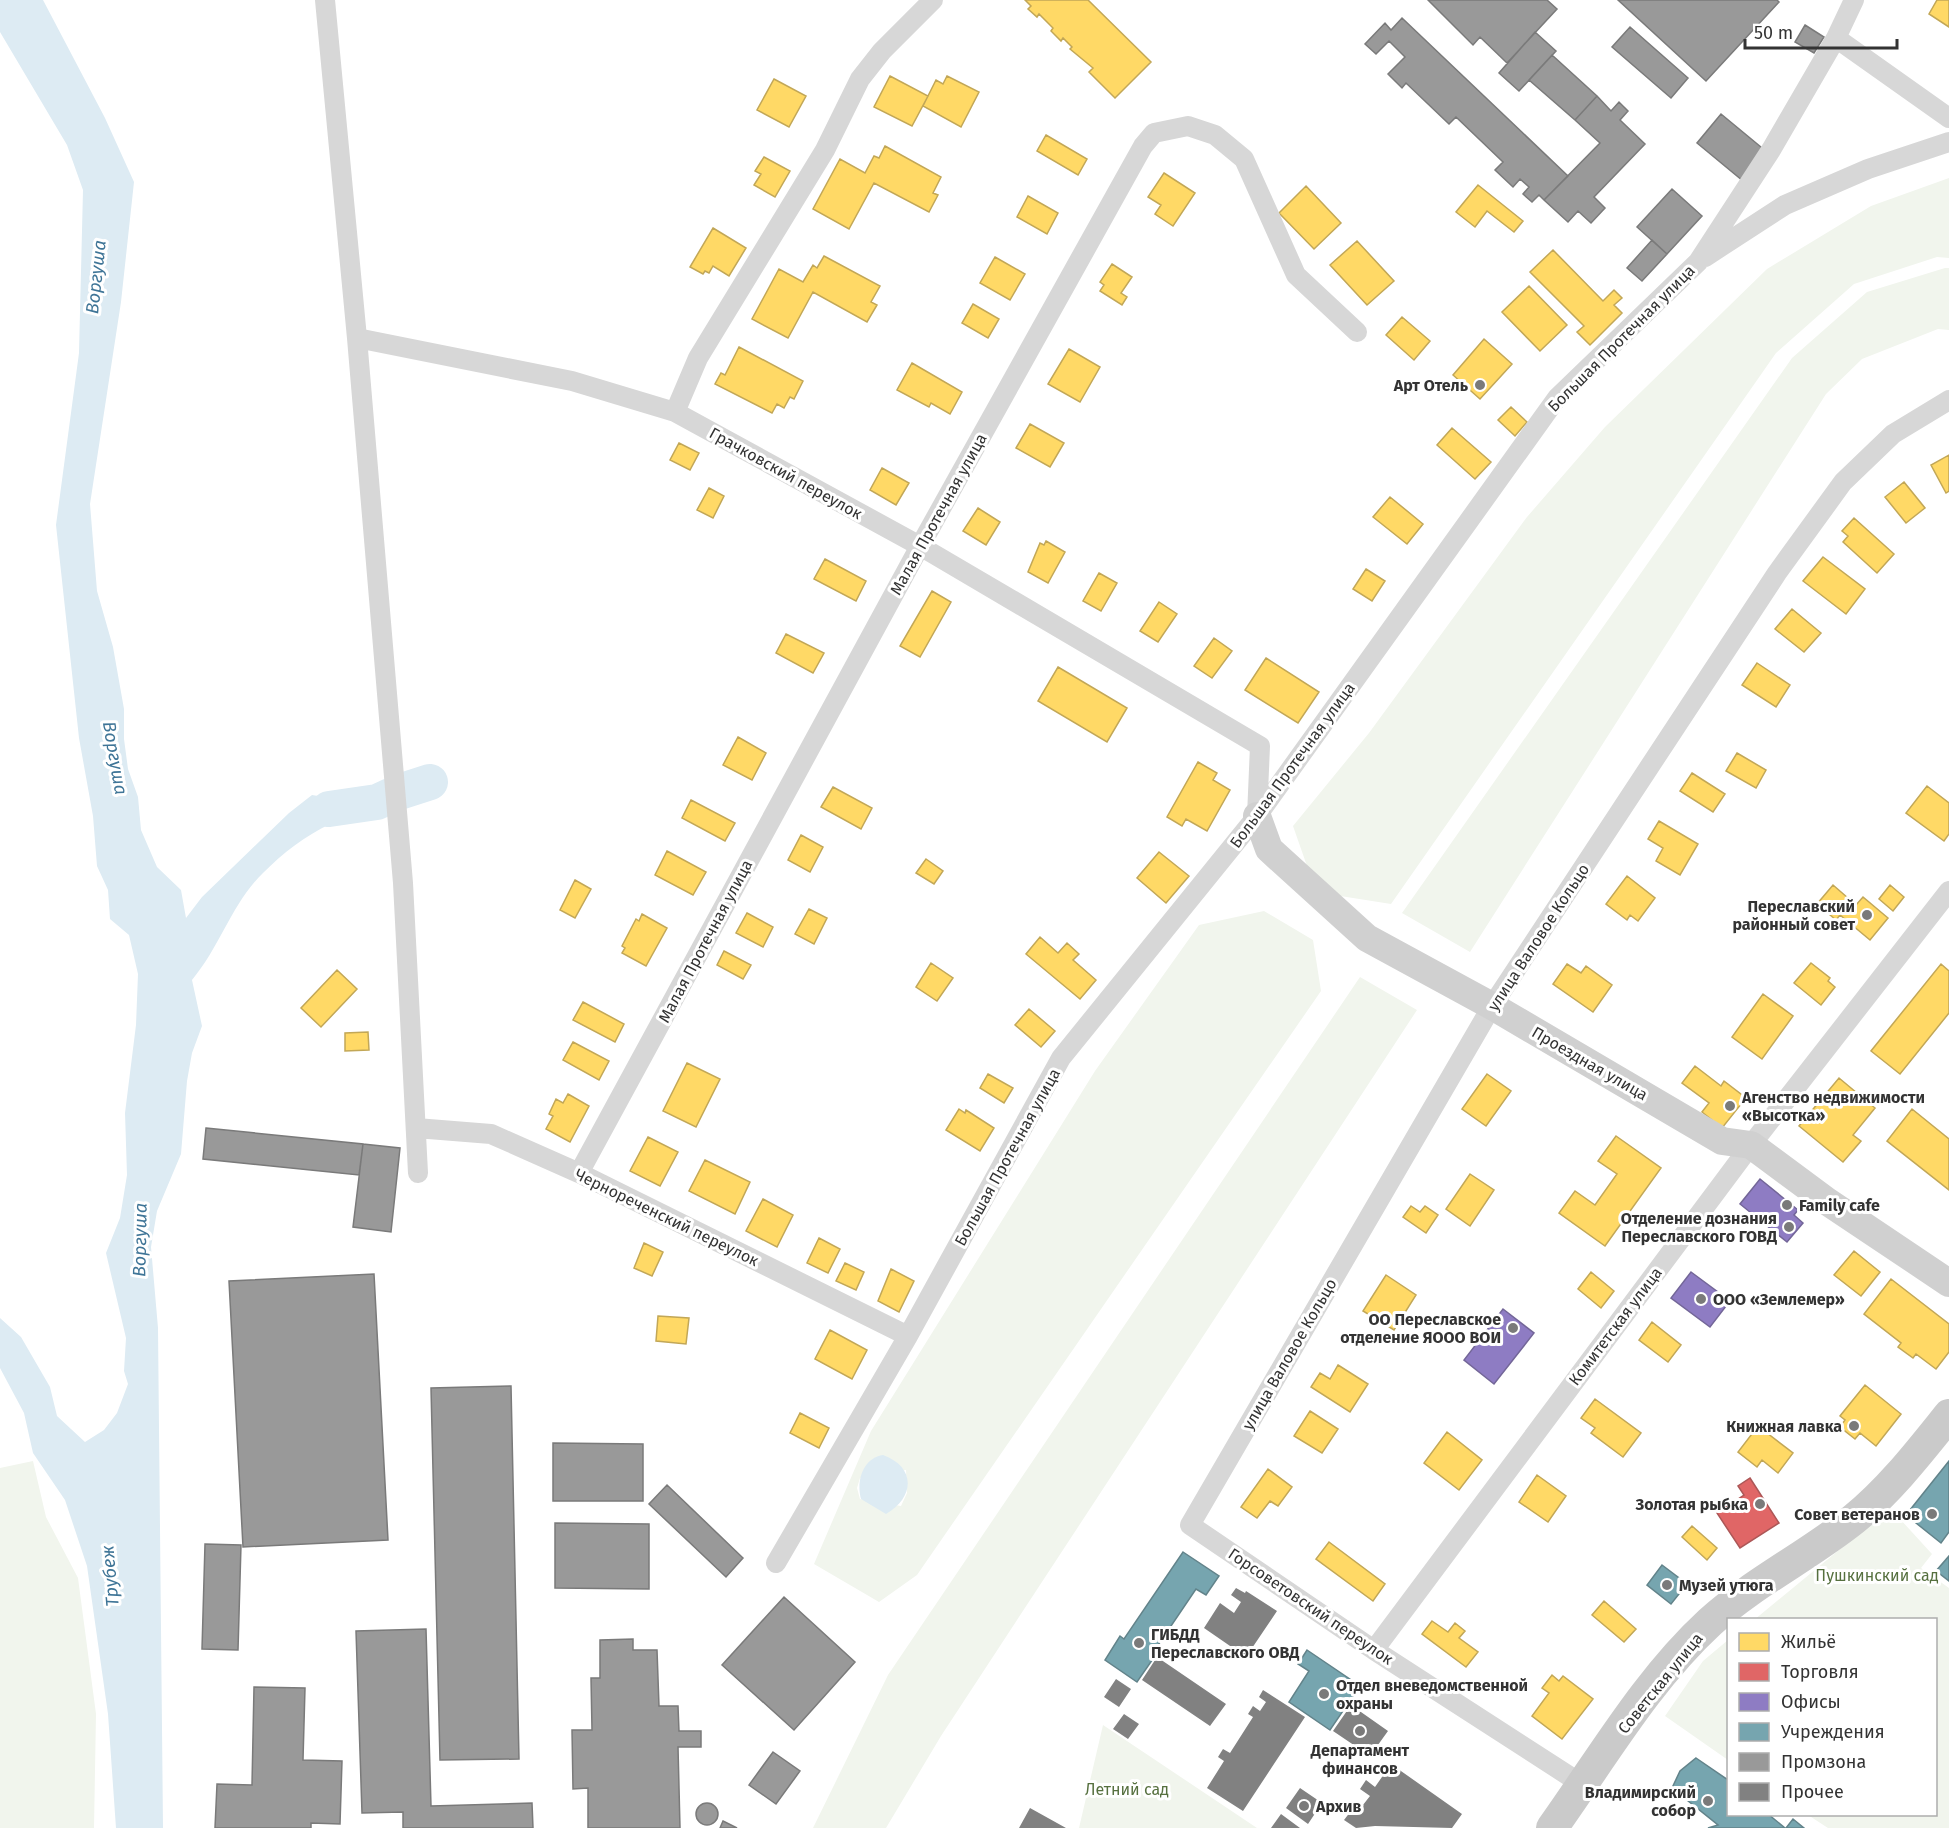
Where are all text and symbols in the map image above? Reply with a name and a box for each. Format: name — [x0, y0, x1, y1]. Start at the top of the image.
scale bar — [1745, 12, 1896, 50]
text: 50 m — [1754, 22, 1793, 44]
water label: Воргуша — [81, 239, 111, 315]
street label: Большая Протечная улица — [1544, 261, 1699, 416]
place label: Арт Отель — [1393, 376, 1469, 395]
marker: Арт Отель — [1473, 378, 1487, 392]
street label: Грачковский переулок — [706, 423, 866, 524]
street label: Малая Протечная улица — [886, 430, 991, 598]
street label: Большая Протечная улица — [1226, 679, 1359, 852]
water label: Воргуша — [98, 720, 132, 796]
street label: Малая Протечная улица — [654, 857, 756, 1026]
street label: улица Валовое Кольцо — [1484, 860, 1593, 1014]
place label: Переславский районный совет — [1732, 897, 1855, 934]
marker: Переславский районный совет — [1860, 908, 1874, 922]
street label: Проездная улица — [1528, 1023, 1651, 1104]
street label: Большая Протечная улица — [951, 1065, 1064, 1249]
place label: Агенство недвижимости «Высотка» — [1741, 1088, 1925, 1125]
marker: Агенство недвижимости «Высотка» — [1723, 1099, 1737, 1113]
street label: Чернореченский переулок — [572, 1165, 763, 1271]
place label: Family cafe — [1799, 1196, 1880, 1215]
marker: Family cafe — [1780, 1198, 1794, 1212]
water label: Воргуша — [128, 1203, 152, 1277]
place label: Отделение дознания Переславского ГОВД — [1621, 1209, 1777, 1246]
marker: Отделение дознания Переславского ГОВД — [1782, 1220, 1796, 1234]
street label: Комитетская улица — [1565, 1264, 1666, 1389]
street label: улица Валовое Кольцо — [1238, 1275, 1341, 1433]
place label: ООО «Землемер» — [1713, 1290, 1845, 1309]
marker: ООО «Землемер» — [1694, 1292, 1708, 1306]
place label: ОО Переславское отделение ЯООО ВОИ — [1340, 1310, 1501, 1347]
marker: ОО Переславское отделение ЯООО ВОИ — [1506, 1321, 1520, 1335]
place label: Книжная лавка — [1726, 1417, 1842, 1436]
marker: Книжная лавка — [1847, 1419, 1861, 1433]
place label: Золотая рыбка — [1635, 1495, 1748, 1514]
marker: Золотая рыбка — [1753, 1497, 1767, 1511]
place label: Совет ветеранов — [1794, 1505, 1920, 1524]
marker: Совет ветеранов — [1925, 1507, 1939, 1521]
water label: Трубеж — [96, 1544, 124, 1608]
street label: Горсоветовский переулок — [1225, 1544, 1397, 1669]
park label: Пушкинский сад — [1815, 1566, 1939, 1585]
place label: Музей утюга — [1679, 1576, 1774, 1595]
marker: Музей утюга — [1660, 1578, 1674, 1592]
legend — [1727, 1618, 1937, 1816]
place label: ГИБДД Переславского ОВД — [1151, 1625, 1299, 1662]
street label: Советская улица — [1614, 1629, 1707, 1738]
text: Жильё — [1781, 1631, 1836, 1653]
marker: ГИБДД Переславского ОВД — [1132, 1636, 1146, 1650]
text: Торговля — [1781, 1661, 1859, 1683]
place label: Отдел вневедомственной охраны — [1336, 1676, 1528, 1713]
marker: Отдел вневедомственной охраны — [1317, 1687, 1331, 1701]
text: Офисы — [1781, 1691, 1841, 1713]
text: Учреждения — [1781, 1721, 1885, 1743]
marker: Департамент финансов — [1353, 1724, 1367, 1738]
place label: Департамент финансов — [1310, 1741, 1410, 1778]
text: Промзона — [1781, 1751, 1866, 1773]
park label: Летний сад — [1085, 1780, 1169, 1799]
text: Прочее — [1781, 1781, 1844, 1803]
place label: Владимирский собор — [1585, 1783, 1696, 1820]
marker: Владимирский собор — [1701, 1794, 1715, 1808]
place label: Архив — [1315, 1797, 1361, 1816]
marker: Архив — [1297, 1799, 1311, 1813]

